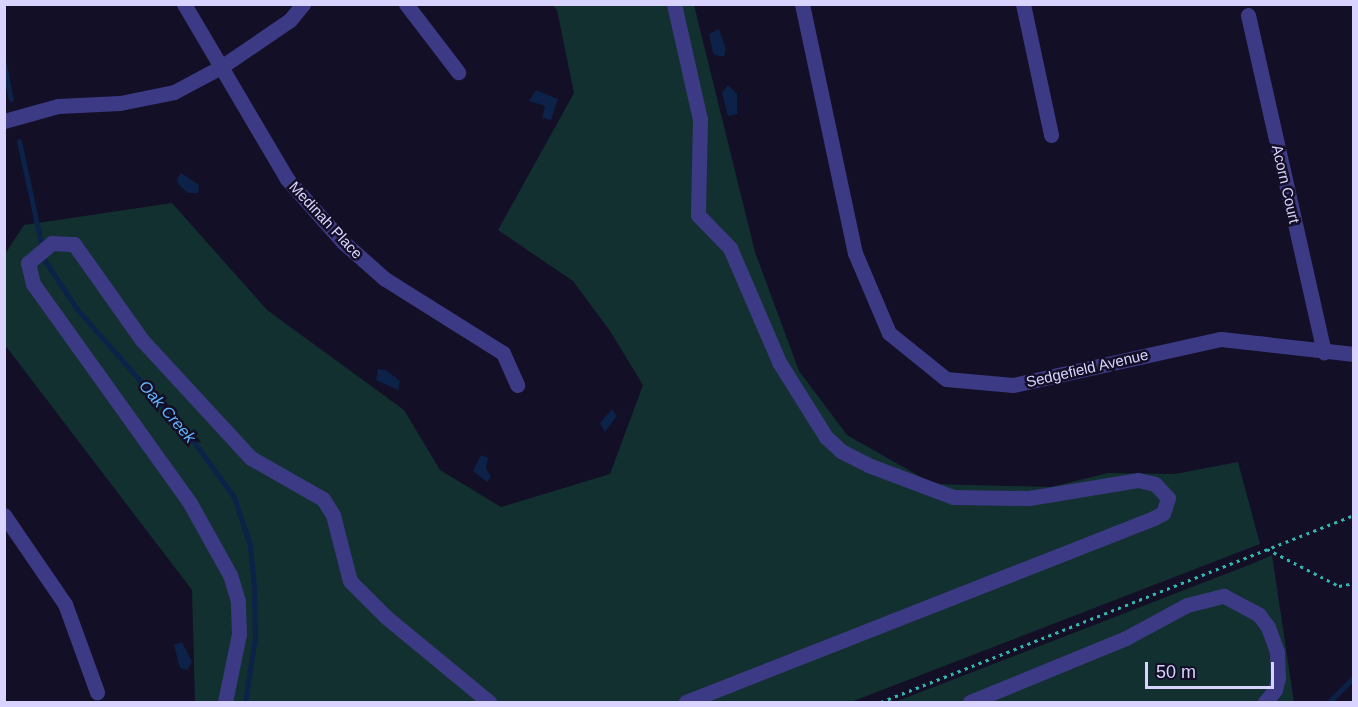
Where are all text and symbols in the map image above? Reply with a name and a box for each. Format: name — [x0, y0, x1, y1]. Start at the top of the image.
street label: Acorn Court — [1268, 143, 1304, 225]
street label: Medinah Place — [286, 178, 366, 262]
street label: Sedgefield Avenue — [1024, 345, 1150, 391]
water label: Oak Creek — [135, 377, 199, 447]
scale bar — [1148, 650, 1277, 688]
text: 50 m — [1156, 662, 1196, 682]

